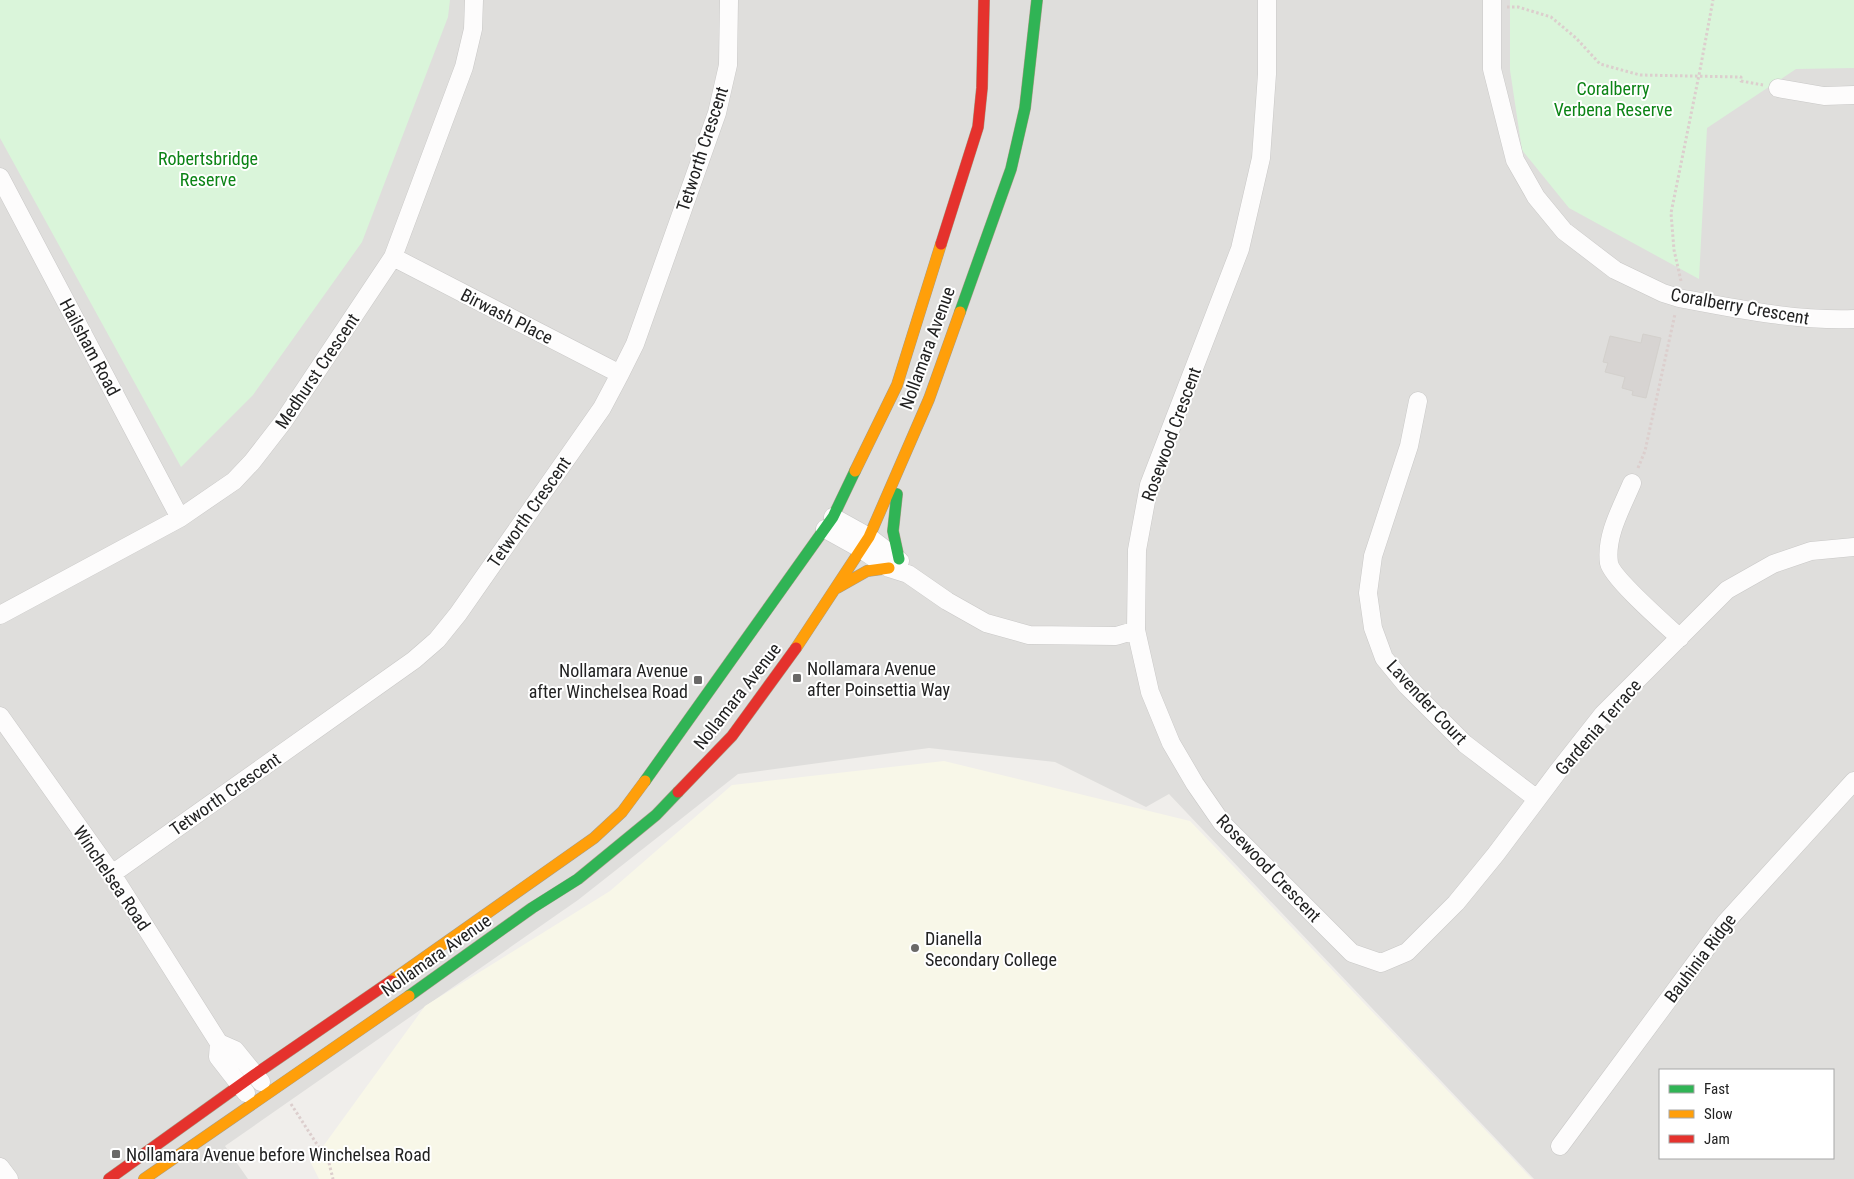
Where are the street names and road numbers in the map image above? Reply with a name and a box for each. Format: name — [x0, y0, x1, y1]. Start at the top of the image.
street label: Tetworth Crescent — [672, 84, 732, 214]
street label: Coralberry Crescent — [1669, 283, 1811, 329]
street label: Birwash Place — [457, 284, 557, 348]
street label: Nollamara Avenue — [895, 284, 959, 412]
street label: Hailsham Road — [56, 295, 124, 399]
street label: Medhurst Crescent — [271, 309, 363, 433]
street label: Rosewood Crescent — [1137, 364, 1205, 504]
street label: Tetworth Crescent — [483, 453, 575, 571]
street label: Nollamara Avenue — [689, 639, 785, 753]
street label: Lavender Court — [1383, 655, 1471, 749]
street label: Gardenia Terrace — [1551, 675, 1645, 779]
street label: Tetworth Crescent — [166, 748, 284, 840]
street label: Rosewood Crescent — [1212, 810, 1326, 926]
street label: Winchelsea Road — [69, 822, 155, 934]
street label: Nollamara Avenue — [377, 909, 495, 1001]
street label: Bauhinia Ridge — [1660, 910, 1740, 1006]

